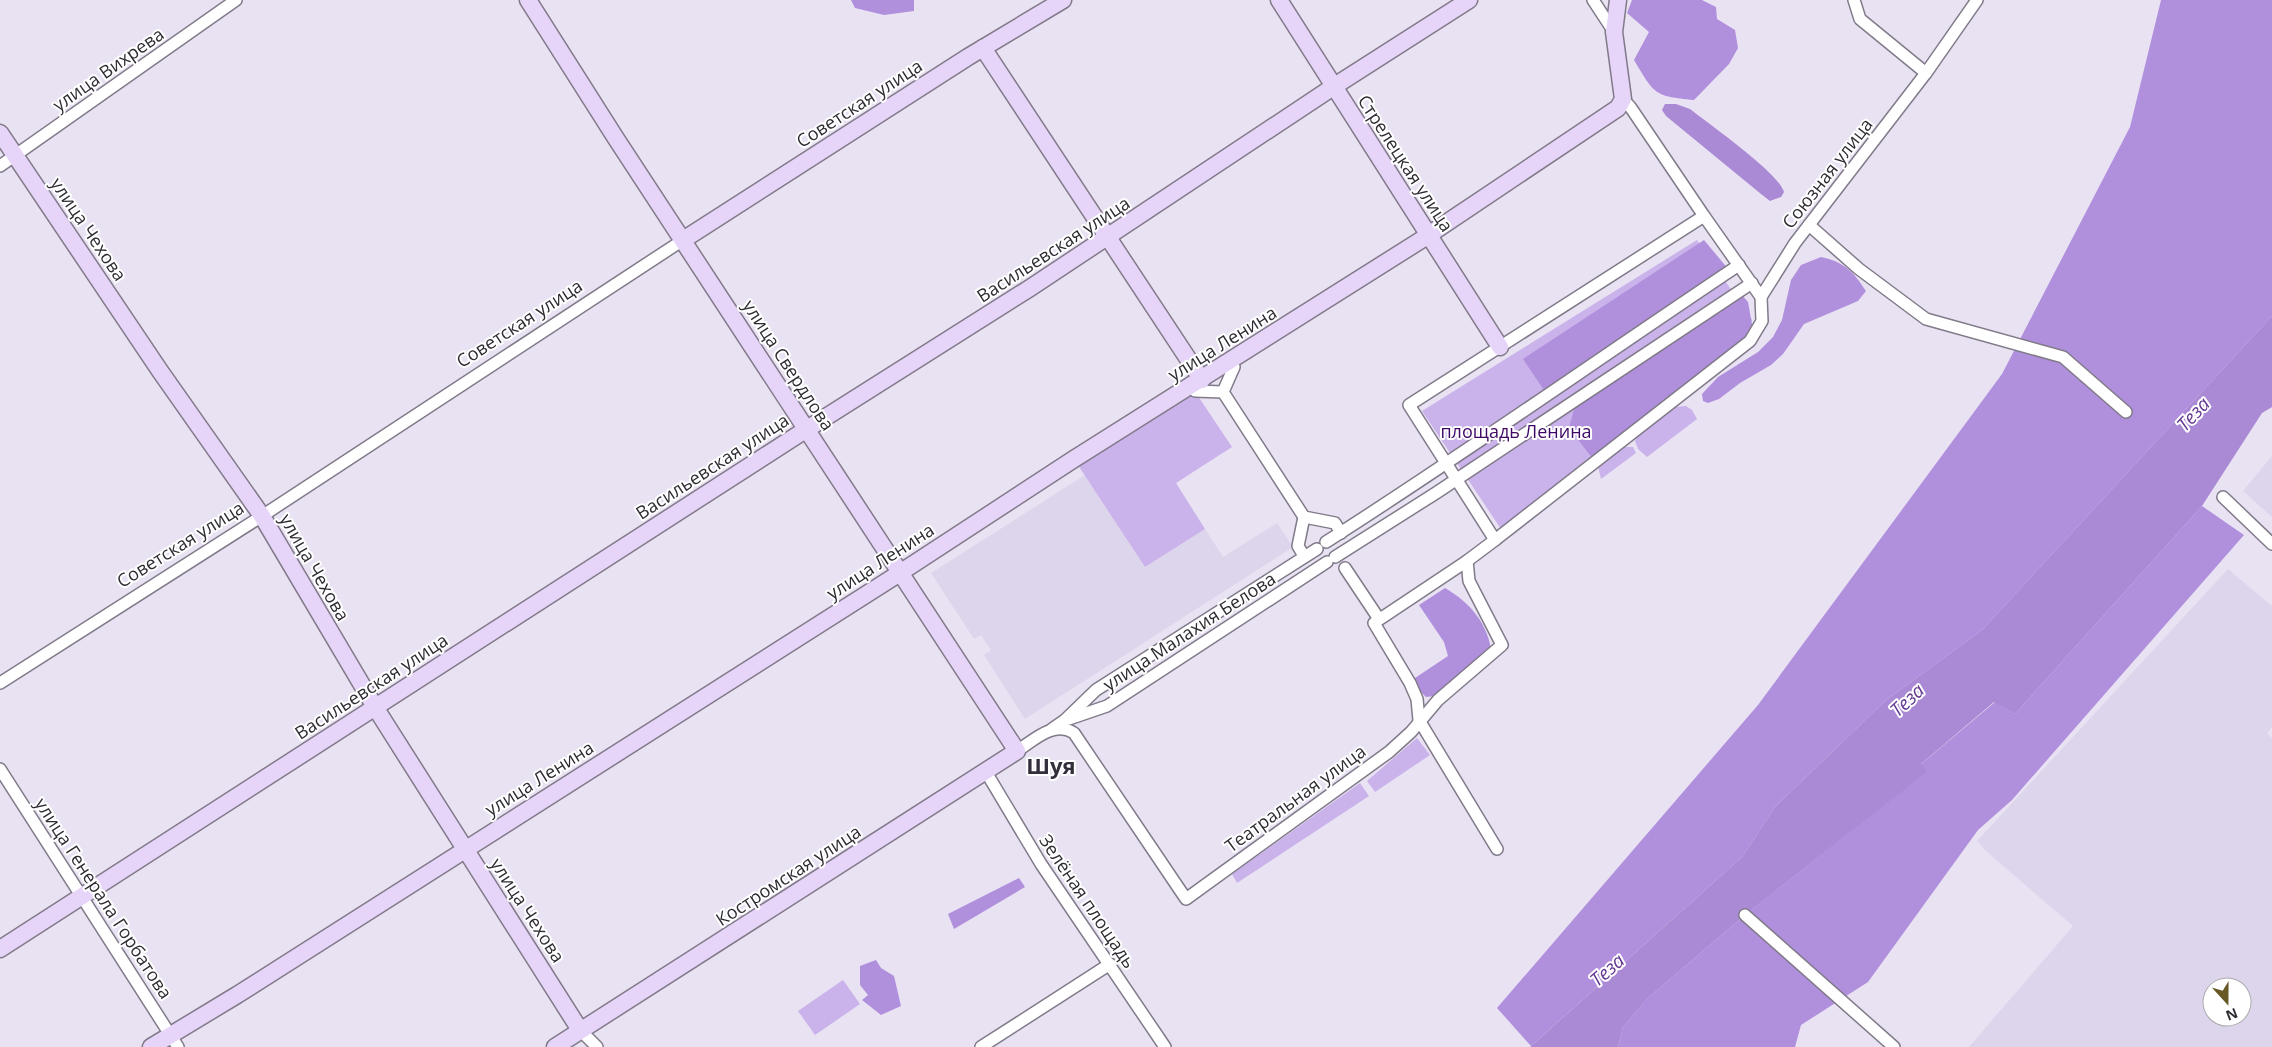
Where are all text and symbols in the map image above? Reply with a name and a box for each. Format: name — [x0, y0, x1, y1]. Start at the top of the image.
street label: улица Вихрева — [48, 22, 168, 116]
street label: Советская улица — [791, 53, 927, 153]
street label: Стрелецкая улица — [1353, 90, 1459, 236]
street label: Союзная улица — [1776, 113, 1878, 233]
street label: улица Чехова — [46, 173, 132, 285]
street label: Васильевская улица — [972, 191, 1134, 307]
street label: Советская улица — [451, 273, 587, 373]
street label: улица Свердлова — [738, 295, 840, 435]
street label: улица Ленина — [1163, 300, 1281, 386]
water label: Теза — [2171, 391, 2216, 437]
street label: Васильевская улица — [631, 408, 793, 524]
park label: площадь Ленина — [1440, 419, 1592, 443]
street label: Советская улица — [112, 495, 248, 593]
street label: улица Чехова — [275, 509, 355, 625]
street label: улица Ленина — [822, 517, 938, 605]
street label: улица Малахия Белова — [1098, 566, 1280, 696]
street label: Васильевская улица — [290, 628, 452, 744]
water label: Теза — [1884, 677, 1930, 722]
street label: улица Ленина — [480, 735, 598, 821]
street label: Театральная улица — [1220, 739, 1370, 857]
district label: Шуя — [1026, 750, 1076, 780]
street label: улица Генерала Горбатова — [30, 793, 178, 1003]
street label: Костромская улица — [711, 819, 865, 931]
street label: Зелёная площадь — [1034, 829, 1142, 973]
street label: улица Чехова — [485, 853, 571, 967]
water label: Теза — [1584, 948, 1630, 992]
north arrow — [2202, 977, 2252, 1027]
text: N — [2223, 1004, 2241, 1026]

